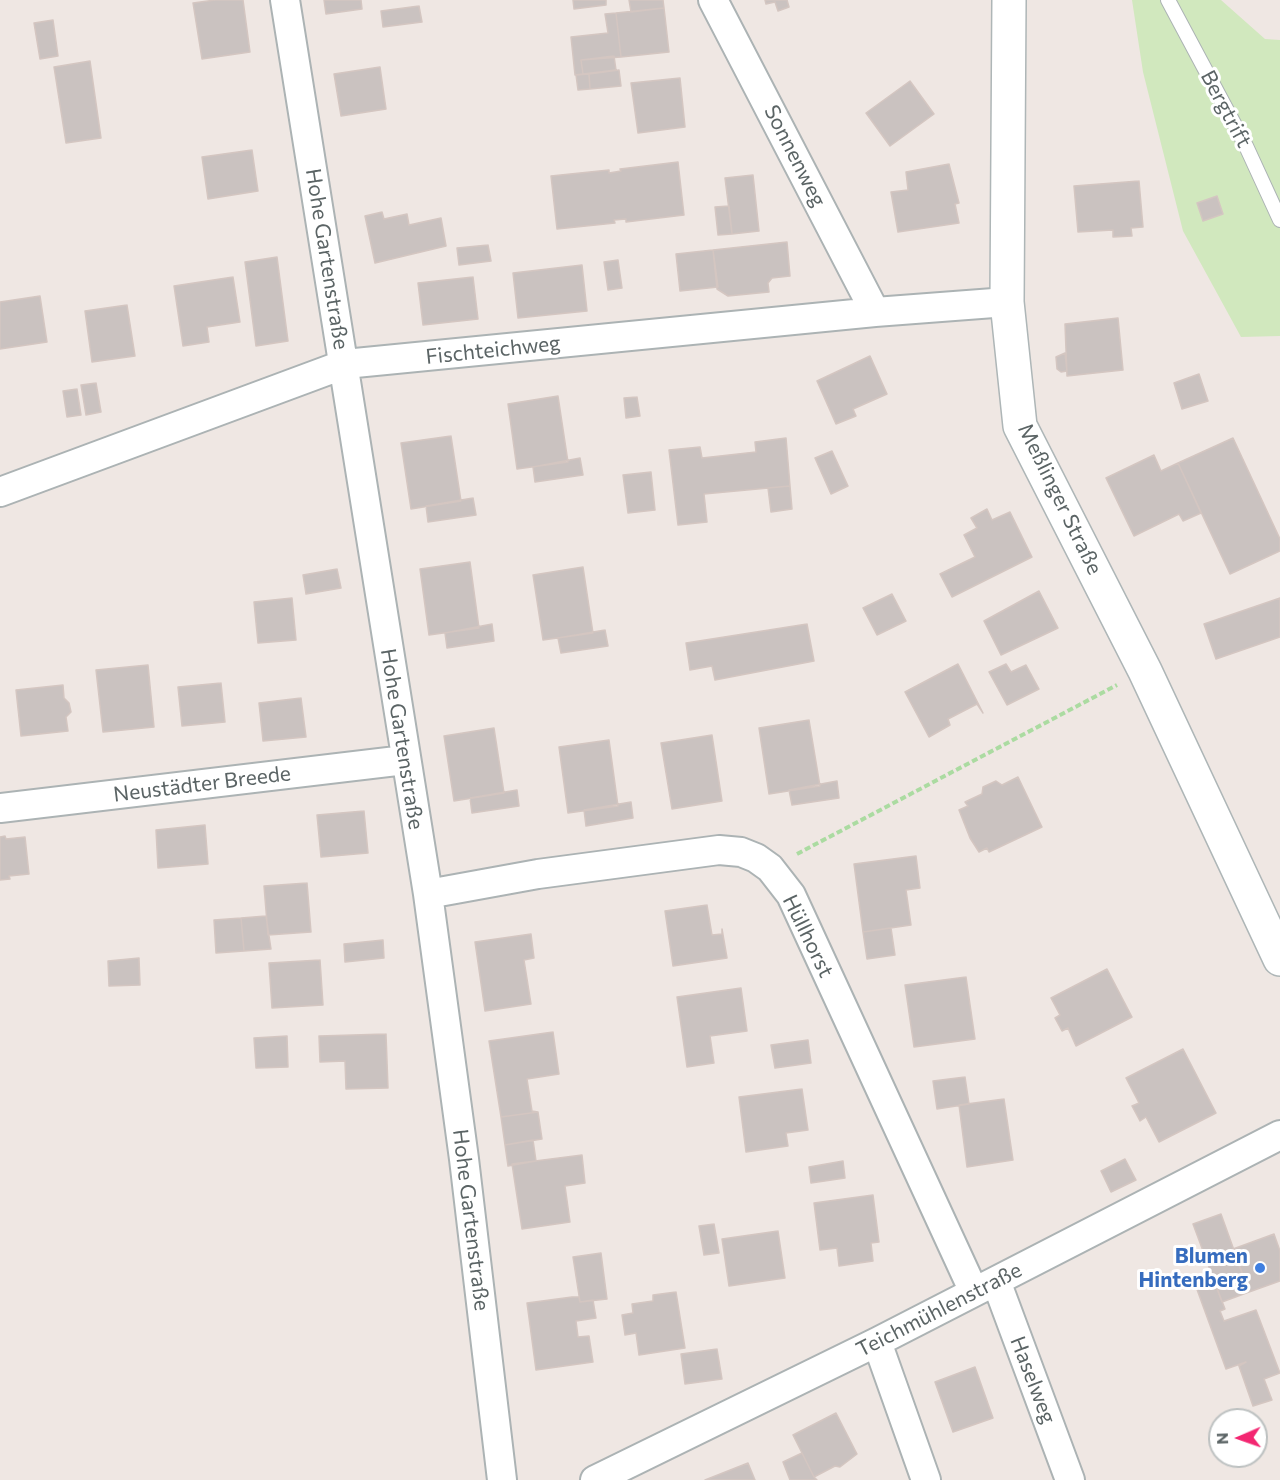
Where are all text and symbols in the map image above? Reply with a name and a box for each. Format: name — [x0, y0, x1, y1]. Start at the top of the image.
street label: Bergtrift — [1195, 66, 1257, 152]
street label: Sonnenweg — [759, 101, 831, 211]
street label: Hohe Gartenstraße — [300, 167, 354, 351]
street label: Fischteichweg — [424, 330, 562, 370]
street label: Meßlinger Straße — [1013, 419, 1107, 579]
street label: Hohe Gartenstraße — [375, 647, 429, 831]
street label: Neustädter Breede — [112, 761, 292, 807]
street label: Hüllhorst — [777, 891, 839, 981]
street label: Hohe Gartenstraße — [447, 1128, 495, 1312]
place label: Blumen Hintenberg — [1139, 1243, 1248, 1293]
street label: Teichmühlenstraße — [852, 1257, 1026, 1363]
marker: Blumen Hintenberg — [1253, 1261, 1267, 1275]
street label: Haselweg — [1005, 1333, 1061, 1427]
north arrow — [1208, 1408, 1268, 1468]
text: N — [1212, 1432, 1231, 1445]

